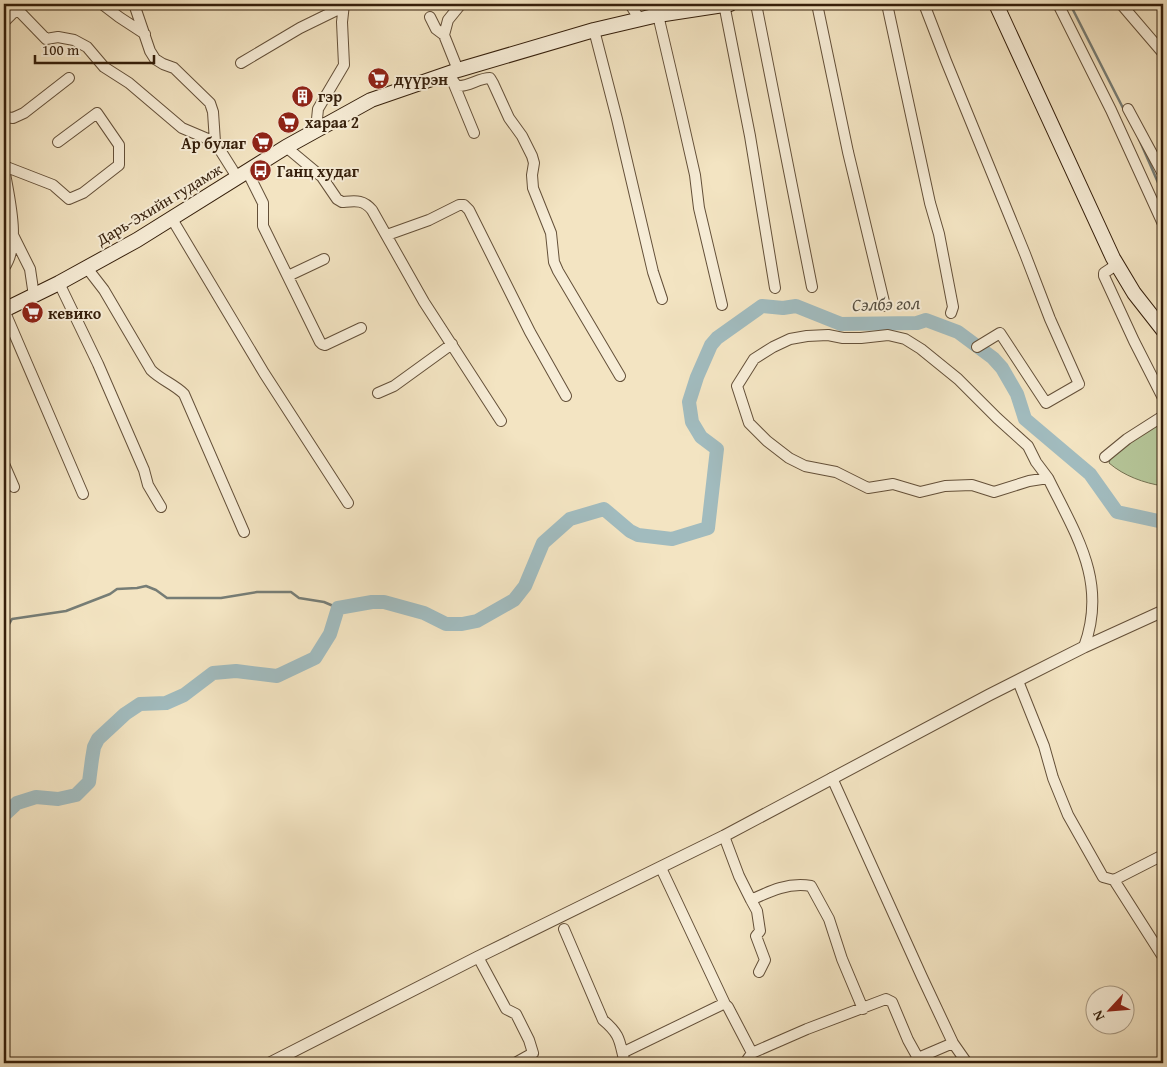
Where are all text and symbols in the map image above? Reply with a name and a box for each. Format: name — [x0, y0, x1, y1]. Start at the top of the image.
scale bar — [35, 32, 154, 64]
text: 100 m — [42, 39, 80, 60]
supermarket icon: дүүрэн — [366, 67, 390, 91]
place label: дүүрэн — [394, 67, 448, 91]
building icon: гэр — [290, 84, 314, 108]
place label: гэр — [318, 84, 342, 108]
supermarket icon: хараа 2 — [277, 110, 301, 134]
place label: хараа 2 — [305, 110, 359, 134]
place label: Ар булаг — [181, 131, 247, 155]
supermarket icon: Ар булаг — [250, 131, 274, 155]
street label: Дарь-Эхийн гудамж — [91, 157, 227, 252]
bus stop icon: Ганц худаг — [249, 159, 273, 183]
place label: Ганц худаг — [277, 159, 360, 183]
water label: Сэлбэ гол — [852, 289, 921, 318]
supermarket icon: кевико — [20, 301, 44, 325]
place label: кевико — [48, 301, 102, 325]
north arrow — [1084, 984, 1134, 1034]
text: N — [1087, 1007, 1109, 1024]

